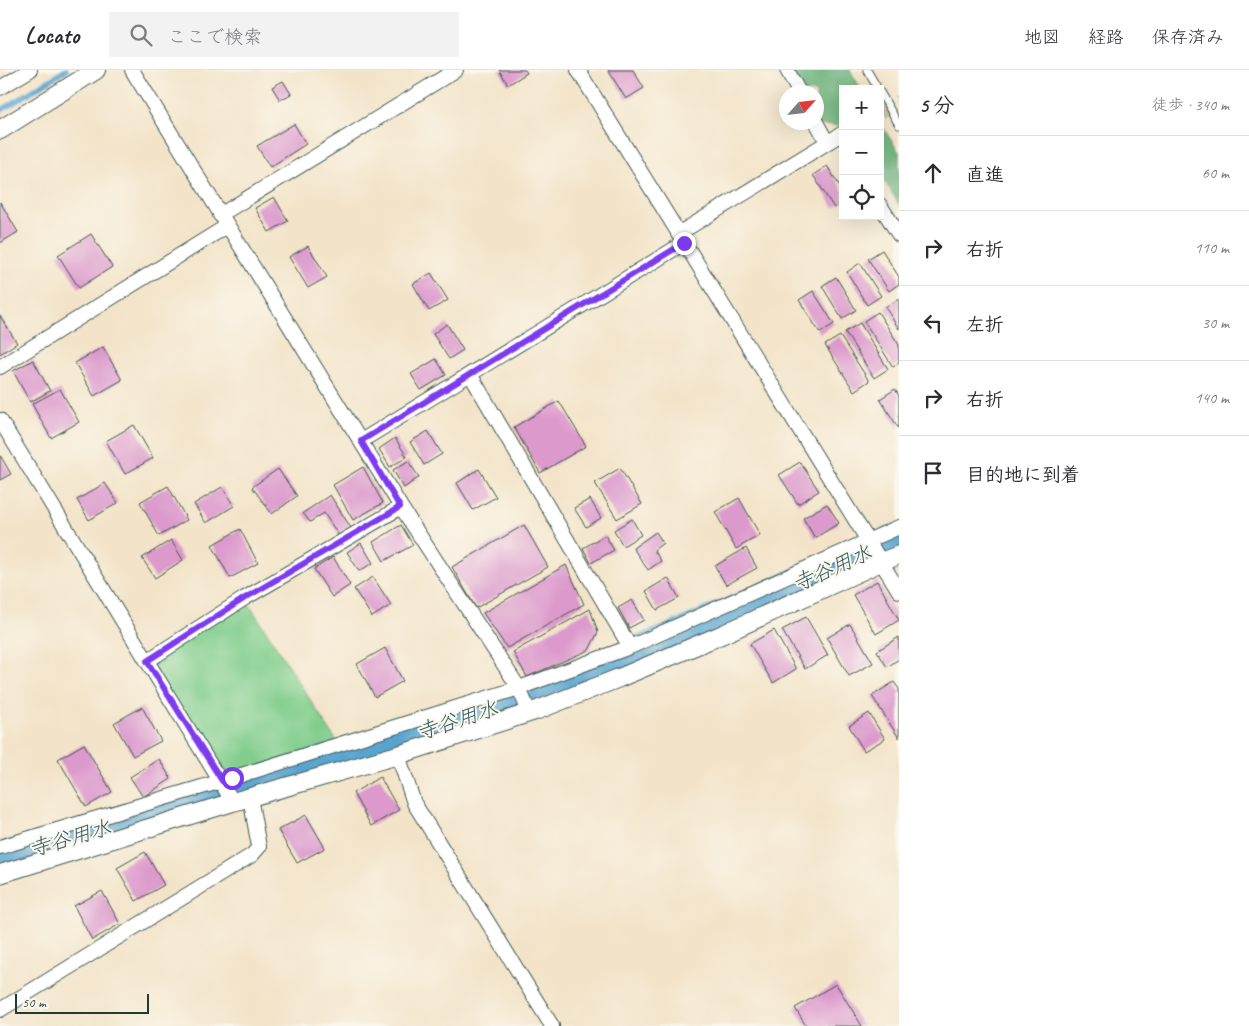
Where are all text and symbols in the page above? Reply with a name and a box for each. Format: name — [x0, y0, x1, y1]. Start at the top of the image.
search box — [109, 12, 459, 57]
text: Locato — [25, 20, 79, 50]
icon: search — [127, 21, 155, 49]
text: ここで検索 — [167, 25, 262, 49]
text: 地図 — [1024, 26, 1060, 48]
text: 経路 — [1088, 26, 1124, 48]
text: 保存済み — [1152, 26, 1224, 48]
north arrow — [779, 85, 824, 130]
map controls — [839, 85, 884, 220]
button: + — [839, 85, 884, 130]
text: 5 分 — [919, 92, 954, 118]
text: 徒歩 · 340 m — [1152, 95, 1229, 115]
button: − — [839, 130, 884, 175]
icon: ahead — [919, 159, 947, 187]
text: 直進 — [966, 163, 1004, 187]
text: 60 m — [1202, 163, 1229, 183]
button: locate — [839, 175, 884, 220]
route end — [673, 232, 696, 255]
icon: right — [919, 234, 947, 262]
text: 右折 — [966, 238, 1004, 262]
text: 110 m — [1195, 238, 1229, 258]
icon: left — [919, 309, 947, 337]
text: 左折 — [966, 313, 1004, 337]
text: 30 m — [1202, 313, 1229, 333]
icon: right — [919, 384, 947, 412]
text: 右折 — [966, 388, 1004, 412]
text: 140 m — [1195, 388, 1229, 408]
icon: arrive — [919, 459, 947, 487]
text: 目的地に到着 — [966, 463, 1080, 487]
water label: 寺谷用水 — [788, 539, 876, 597]
water label: 寺谷用水 — [413, 695, 501, 745]
route start — [221, 767, 244, 790]
water label: 寺谷用水 — [26, 814, 114, 862]
scale bar — [15, 991, 149, 1014]
text: 50 m — [22, 994, 46, 1011]

